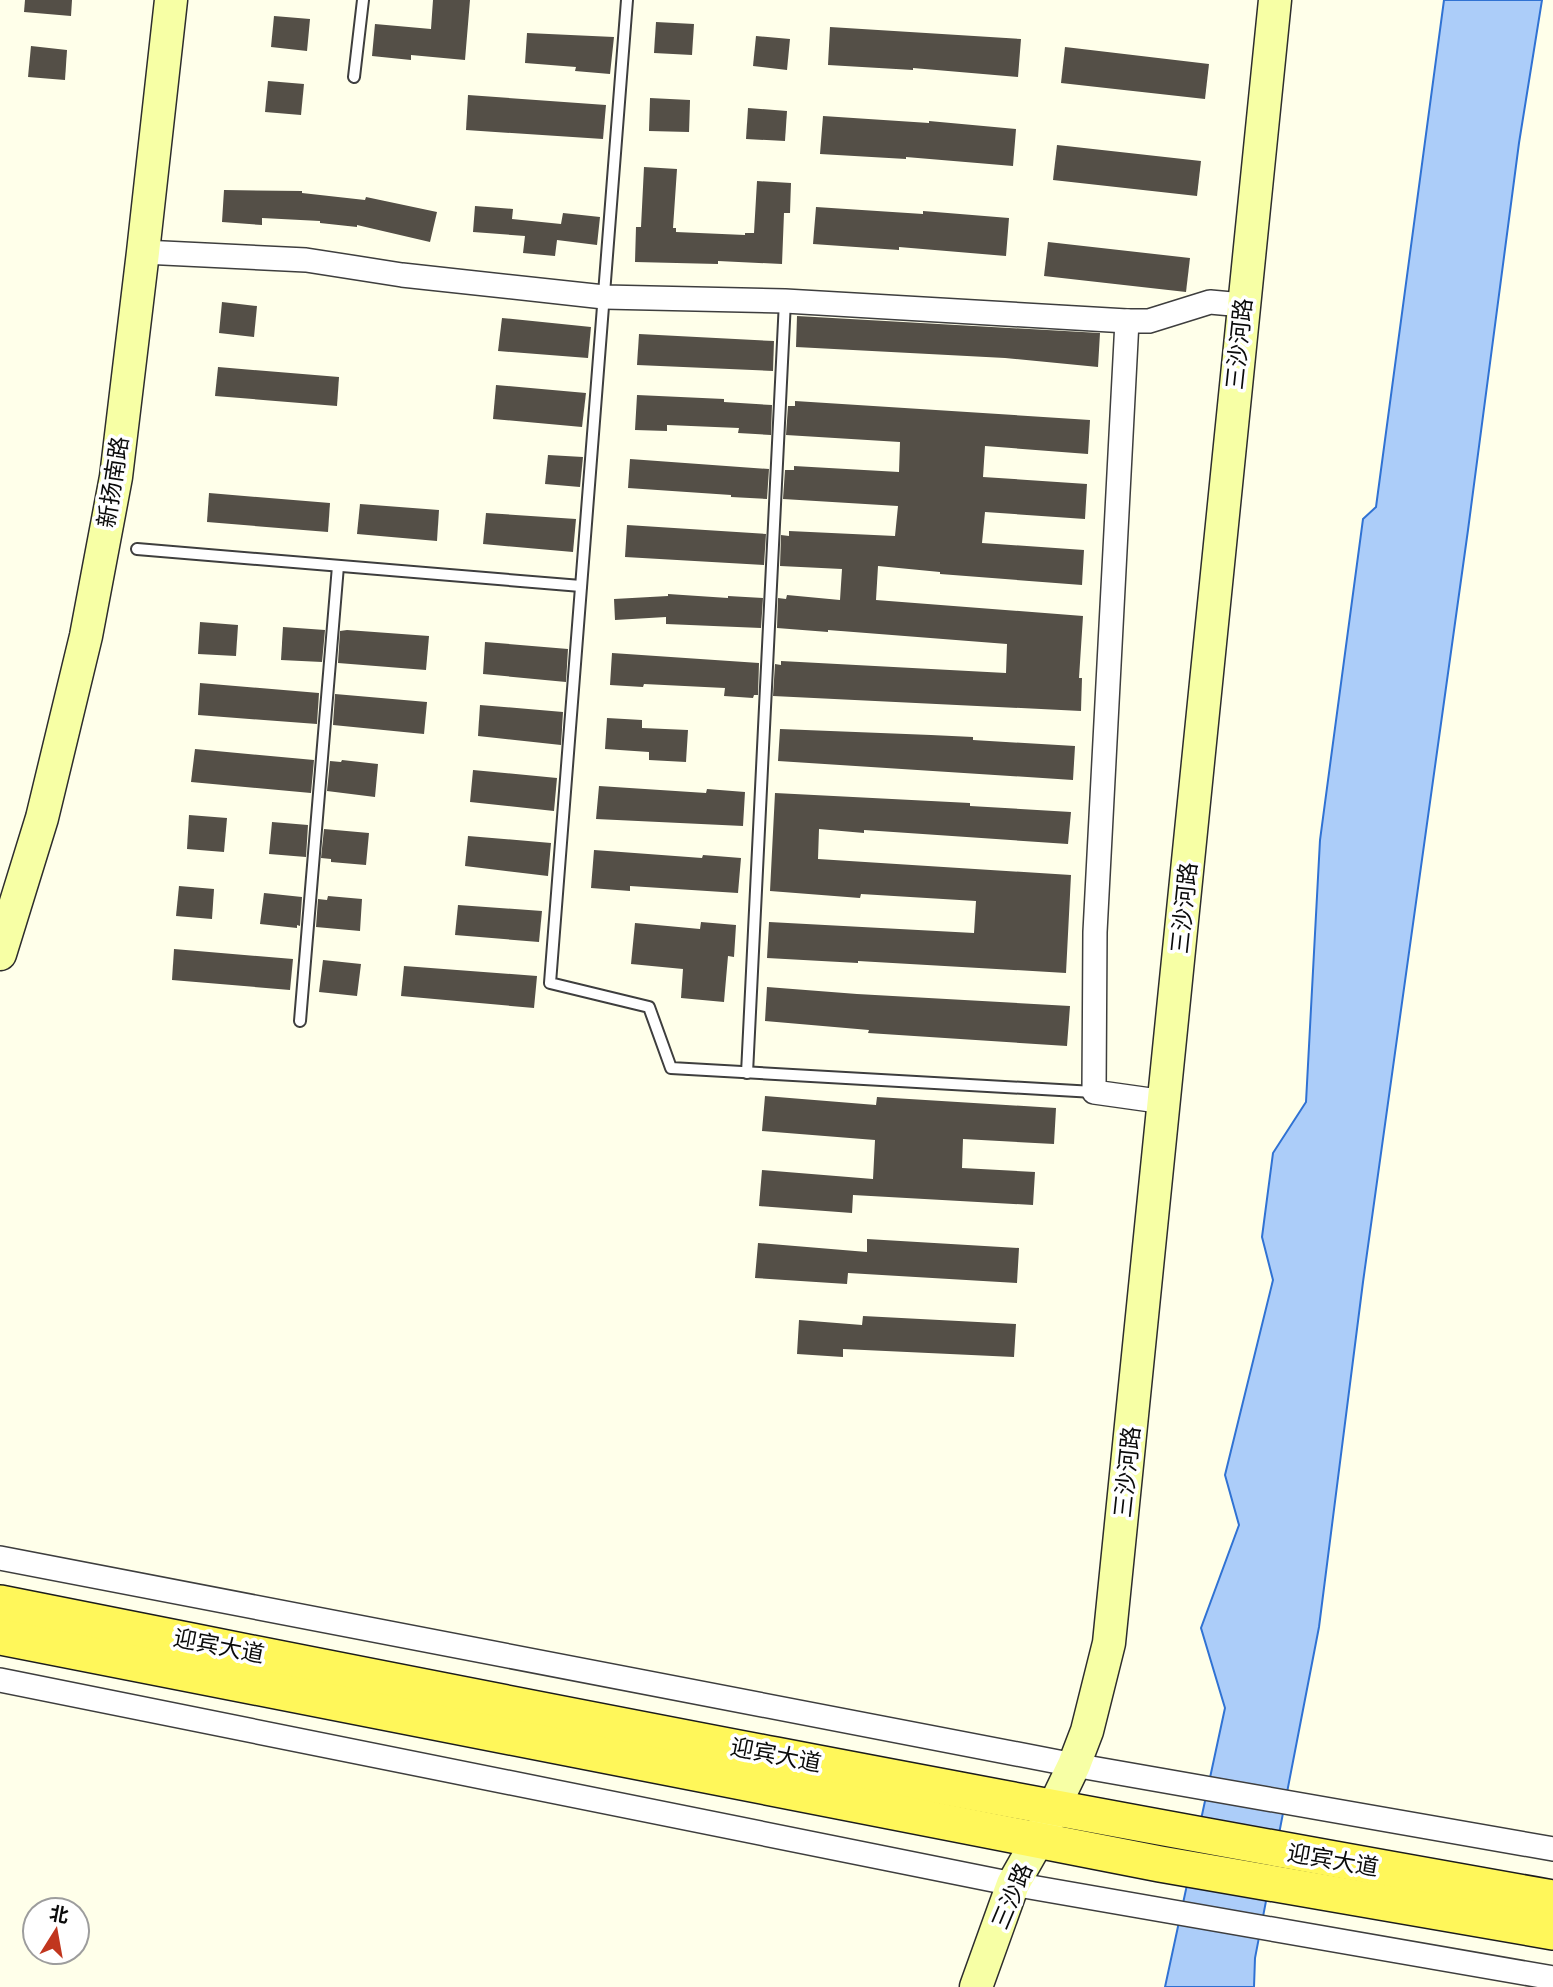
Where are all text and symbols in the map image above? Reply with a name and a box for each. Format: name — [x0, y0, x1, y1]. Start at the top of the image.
street label: 三沙河路 — [1221, 297, 1257, 391]
street label: 新扬南路 — [93, 435, 133, 529]
street label: 三沙河路 — [1166, 861, 1202, 955]
street label: 三沙河路 — [1109, 1425, 1145, 1519]
street label: 迎宾大道 — [171, 1624, 267, 1668]
street label: 迎宾大道 — [728, 1733, 824, 1777]
street label: 迎宾大道 — [1285, 1839, 1381, 1881]
street label: 三沙路 — [987, 1859, 1037, 1933]
north arrow — [21, 1896, 91, 1966]
text: 北 — [48, 1903, 70, 1927]

